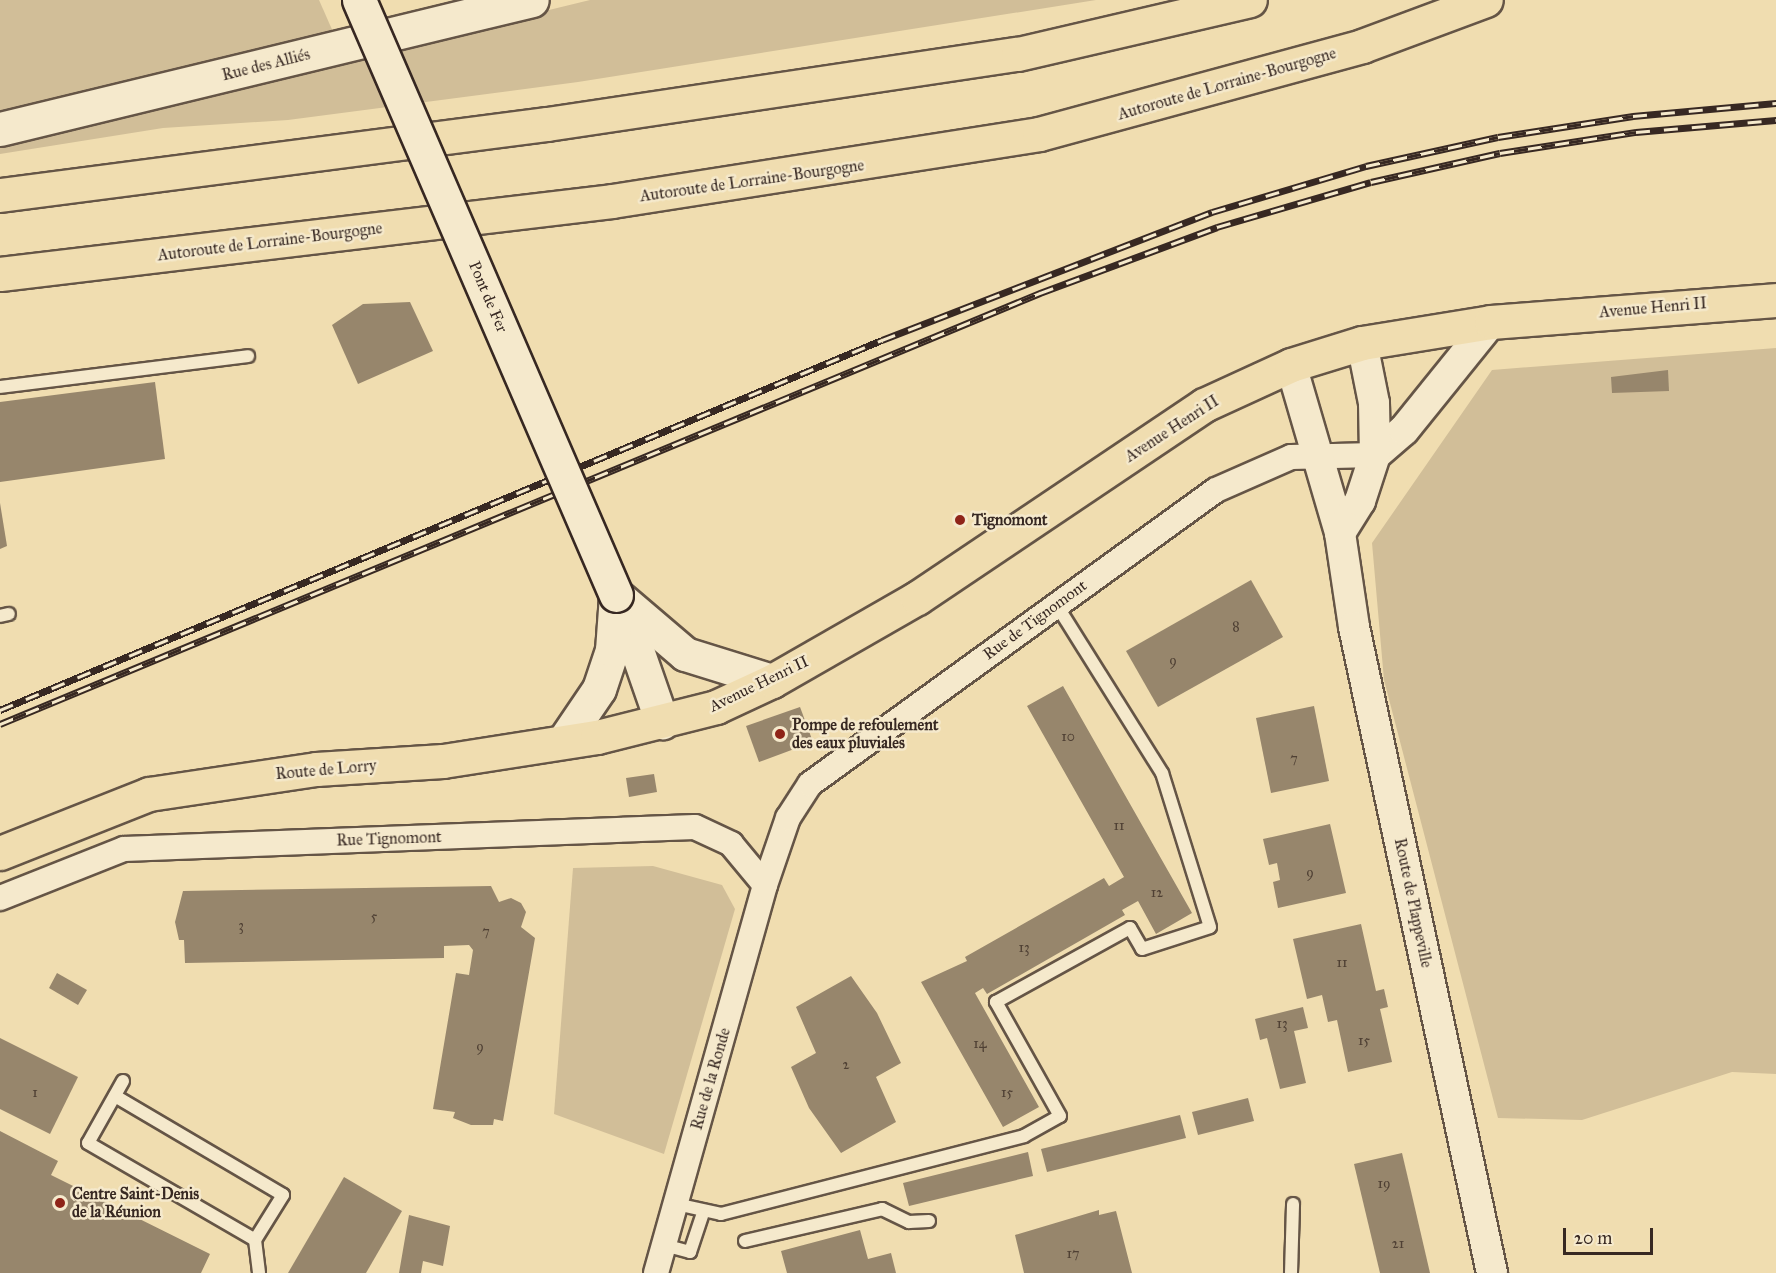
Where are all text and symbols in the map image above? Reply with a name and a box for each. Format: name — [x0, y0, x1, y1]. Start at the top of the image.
street label: Autoroute de Lorraine-Bourgogne — [1116, 44, 1338, 124]
street label: Rue des Alliés — [220, 45, 312, 85]
street label: Autoroute de Lorraine-Bourgogne — [639, 156, 865, 206]
street label: Autoroute de Lorraine-Bourgogne — [157, 219, 383, 265]
street label: Pont de Fer — [464, 258, 512, 336]
street label: Avenue Henri II — [1598, 294, 1708, 322]
street label: Avenue Henri II — [1121, 392, 1223, 466]
place label: Tignomont — [972, 510, 1047, 530]
marker: Tignomont — [953, 513, 967, 527]
street label: Rue de Tignomont — [979, 576, 1091, 664]
house number: 8 — [1232, 619, 1240, 635]
street label: Avenue Henri II — [706, 652, 812, 716]
house number: 9 — [1169, 653, 1177, 669]
place label: Pompe de refoulement des eaux pluviales — [792, 715, 938, 753]
marker: Pompe de refoulement des eaux pluviales — [773, 727, 787, 741]
house number: 10 — [1061, 729, 1075, 745]
house number: 7 — [1290, 751, 1298, 767]
street label: Route de Lorry — [275, 756, 377, 784]
house number: 11 — [1113, 818, 1125, 834]
street label: Rue Tignomont — [336, 828, 442, 850]
street label: Route de Plappeville — [1390, 836, 1436, 970]
house number: 9 — [1306, 865, 1314, 881]
house number: 12 — [1151, 885, 1163, 901]
house number: 5 — [371, 909, 377, 925]
house number: 3 — [238, 918, 244, 934]
house number: 7 — [482, 924, 490, 940]
house number: 13 — [1018, 940, 1030, 956]
house number: 11 — [1336, 955, 1348, 971]
house number: 13 — [1276, 1016, 1288, 1032]
street label: Rue de la Ronde — [687, 1026, 735, 1132]
house number: 15 — [1358, 1033, 1370, 1049]
house number: 14 — [973, 1036, 987, 1052]
house number: 9 — [476, 1039, 484, 1055]
house number: 2 — [843, 1057, 849, 1073]
house number: 1 — [32, 1085, 38, 1101]
house number: 15 — [1001, 1085, 1013, 1101]
house number: 19 — [1378, 1176, 1390, 1192]
place label: Centre Saint-Denis de la Réunion — [72, 1184, 199, 1222]
marker: Centre Saint-Denis de la Réunion — [53, 1196, 67, 1210]
scale bar — [1566, 1216, 1656, 1254]
text: 20 m — [1574, 1227, 1612, 1249]
house number: 21 — [1392, 1236, 1404, 1252]
house number: 17 — [1066, 1246, 1080, 1262]

